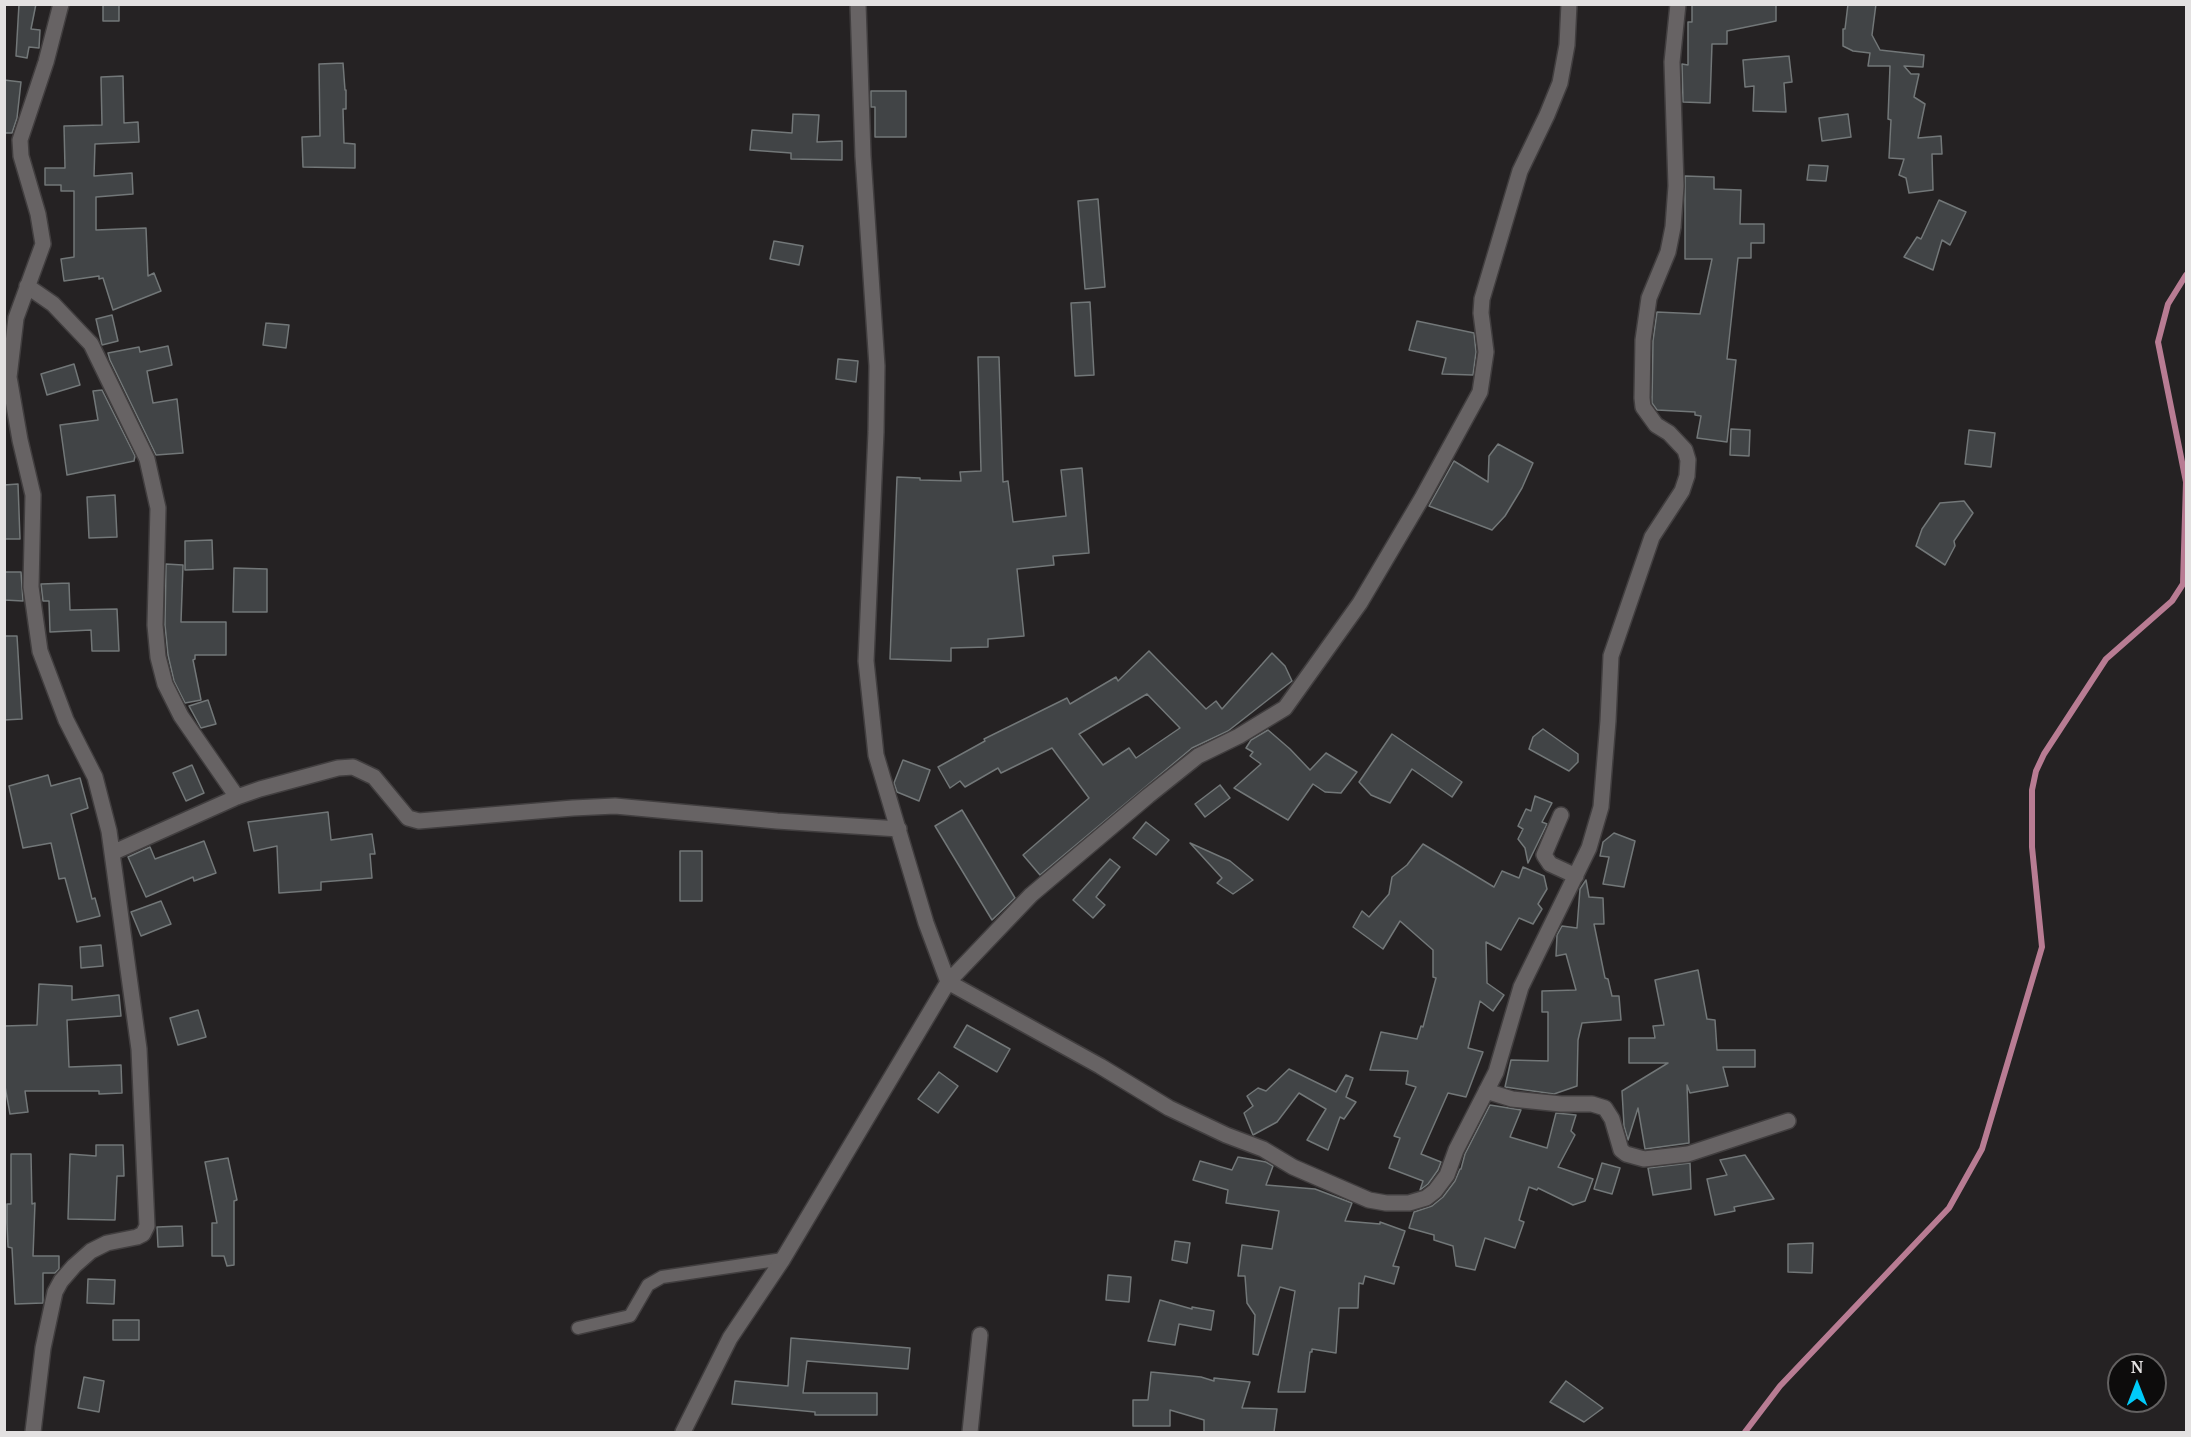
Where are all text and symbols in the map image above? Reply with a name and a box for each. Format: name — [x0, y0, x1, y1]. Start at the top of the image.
north arrow — [2107, 1353, 2167, 1413]
text: N — [2131, 1356, 2143, 1378]

